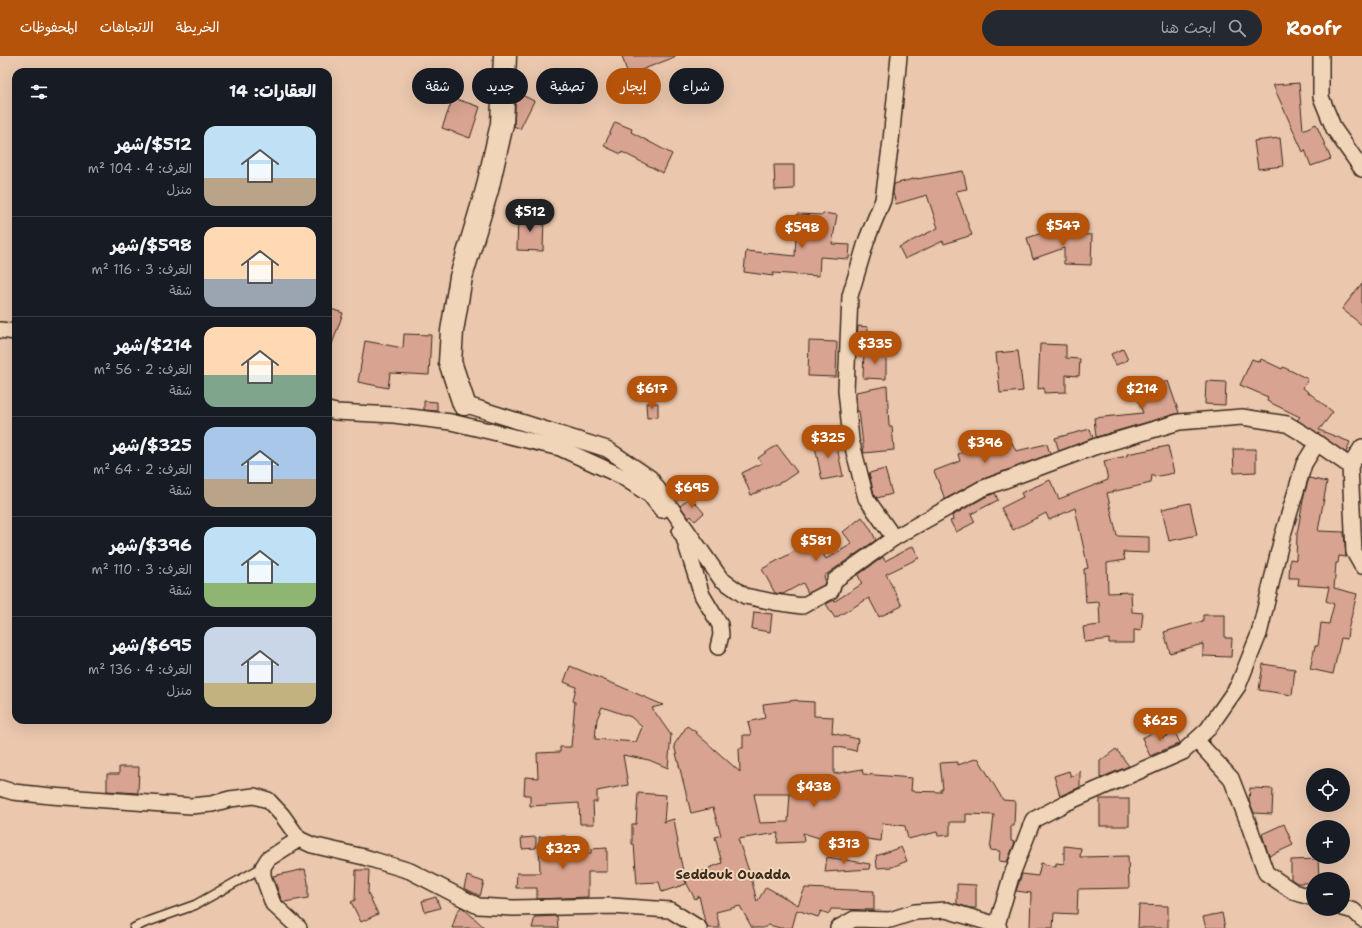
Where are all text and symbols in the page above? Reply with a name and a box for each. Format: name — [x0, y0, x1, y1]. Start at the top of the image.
search box — [982, 10, 1262, 46]
text: Roofr — [1286, 16, 1342, 41]
icon: search — [1226, 17, 1248, 39]
text: المحفوظات — [20, 18, 78, 36]
text: الاتجاهات — [100, 18, 154, 36]
text: الخريطة — [176, 18, 219, 36]
text: ابحث هنا — [1161, 18, 1216, 38]
chip: شقة — [412, 68, 464, 104]
chip: جديد — [472, 68, 528, 104]
chip: تصفية — [536, 68, 598, 104]
chip: إيجار — [606, 68, 661, 104]
chip: شراء — [669, 68, 724, 104]
text: العقارات: 14 — [229, 80, 316, 102]
icon: filters — [28, 81, 50, 103]
text: $512/شهر — [116, 133, 192, 155]
icon: home — [236, 142, 284, 190]
text: الغرف: 4 · 104 m² — [88, 160, 192, 177]
text: منزل — [166, 181, 192, 198]
pin: $512 — [506, 199, 554, 233]
text: $512 — [514, 203, 546, 220]
pin: $547 — [1039, 213, 1087, 247]
pin: $598 — [778, 215, 826, 249]
text: $547 — [1046, 217, 1080, 234]
text: $598 — [784, 219, 820, 236]
text: $598/شهر — [111, 234, 192, 256]
icon: home — [236, 243, 284, 291]
text: الغرف: 3 · 116 m² — [92, 261, 192, 278]
text: شقة — [169, 282, 192, 299]
pin: $335 — [851, 331, 899, 365]
text: $214/شهر — [115, 334, 192, 356]
text: $335 — [858, 335, 892, 352]
icon: home — [236, 343, 284, 391]
text: الغرف: 2 · 56 m² — [94, 361, 192, 378]
pin: $617 — [628, 376, 676, 410]
pin: $214 — [1118, 376, 1166, 410]
text: $617 — [636, 380, 668, 397]
text: $214 — [1126, 380, 1158, 397]
text: شقة — [169, 382, 192, 399]
pin: $325 — [804, 425, 852, 459]
text: $325 — [811, 429, 845, 446]
pin: $396 — [961, 430, 1009, 464]
text: $325/شهر — [111, 434, 192, 456]
text: $396 — [967, 434, 1003, 451]
icon: home — [236, 443, 284, 491]
text: الغرف: 2 · 64 m² — [93, 461, 192, 478]
pin: $695 — [668, 475, 716, 509]
text: $695 — [675, 479, 709, 496]
text: شقة — [169, 482, 192, 499]
pin: $581 — [792, 528, 840, 562]
text: $581 — [800, 532, 832, 549]
text: $396/شهر — [110, 534, 192, 556]
icon: home — [236, 543, 284, 591]
text: الغرف: 3 · 110 m² — [92, 561, 192, 578]
text: شقة — [169, 582, 192, 599]
text: $695/شهر — [111, 634, 192, 656]
icon: home — [236, 643, 284, 691]
text: الغرف: 4 · 136 m² — [88, 661, 192, 678]
text: منزل — [166, 682, 192, 699]
pin: $625 — [1136, 708, 1184, 742]
text: $625 — [1143, 712, 1177, 729]
map controls — [1306, 768, 1350, 916]
button: locate — [1306, 768, 1350, 812]
pin: $438 — [790, 774, 838, 808]
text: $438 — [796, 778, 832, 795]
button: + — [1306, 820, 1350, 864]
pin: $313 — [820, 831, 868, 865]
text: $313 — [828, 835, 860, 852]
pin: $327 — [539, 836, 587, 870]
text: $327 — [545, 840, 581, 857]
district label: Seddouk Ouadda — [675, 866, 791, 883]
button: − — [1306, 872, 1350, 916]

